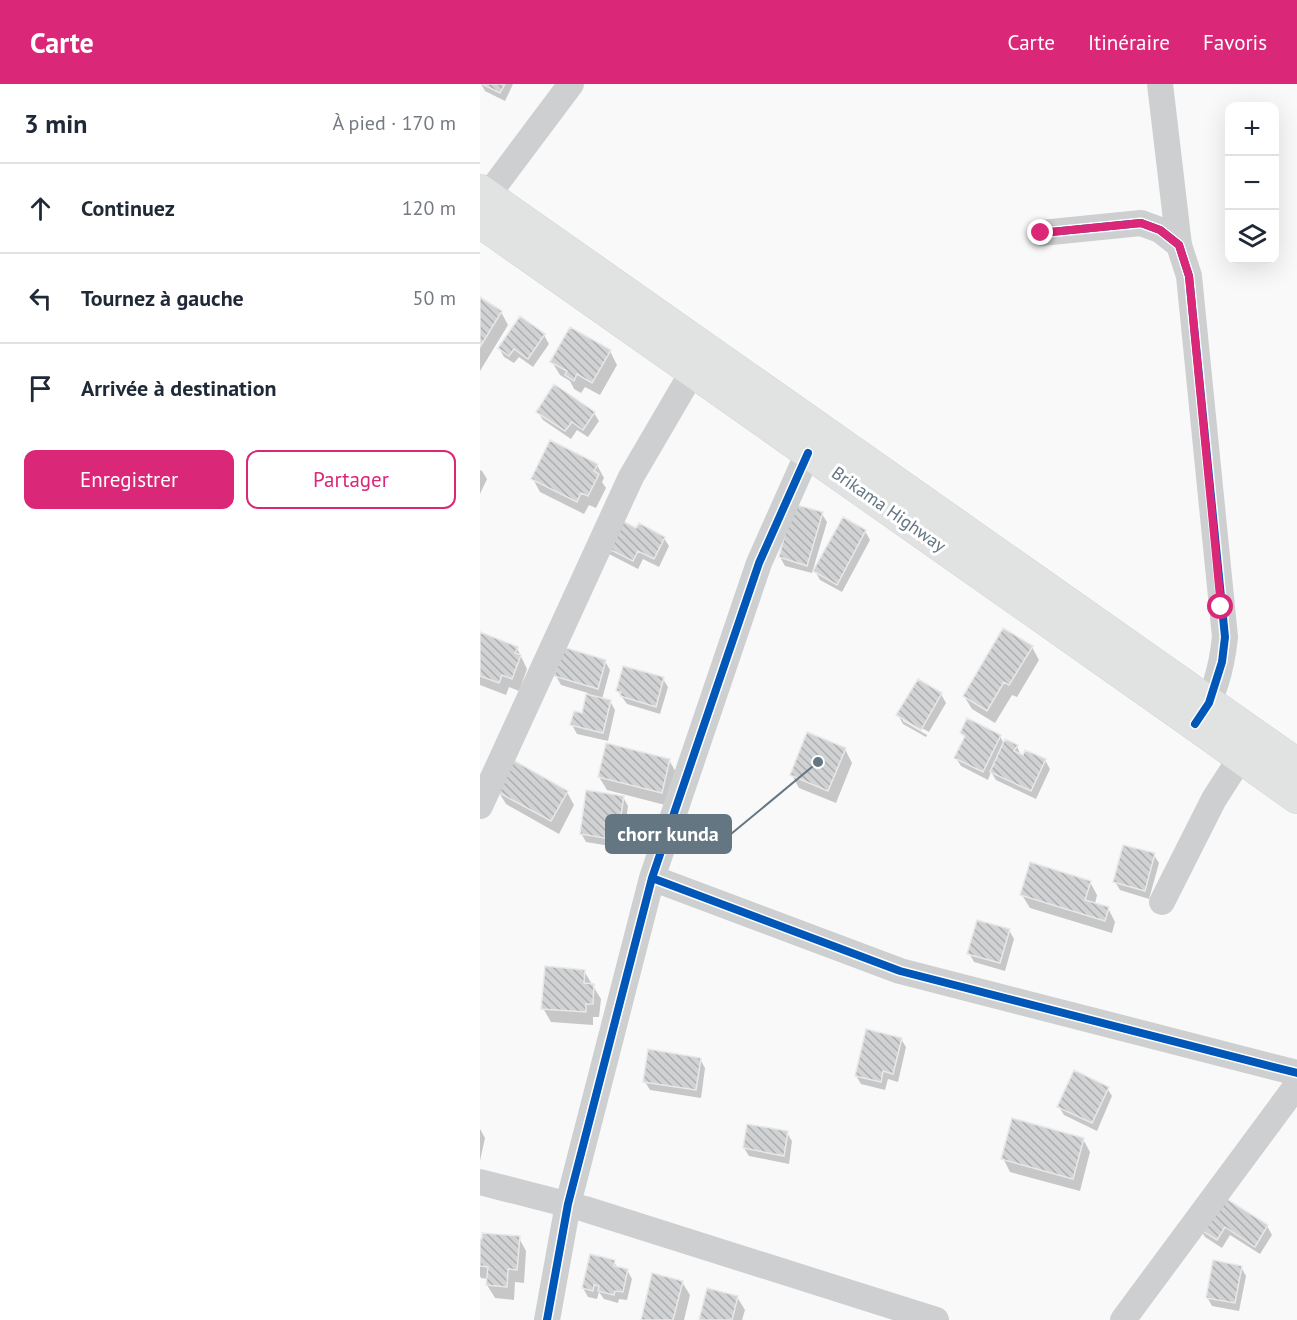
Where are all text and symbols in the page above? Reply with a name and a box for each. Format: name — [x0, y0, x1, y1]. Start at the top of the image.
text: Carte — [30, 24, 94, 61]
text: Carte — [1008, 29, 1055, 56]
text: Itinéraire — [1088, 29, 1170, 56]
text: Favoris — [1203, 29, 1267, 56]
map controls — [1225, 102, 1279, 264]
button: + — [1225, 102, 1279, 156]
text: 3 min — [24, 107, 87, 140]
text: À pied · 170 m — [332, 110, 456, 136]
button: − — [1225, 156, 1279, 210]
icon: ahead — [24, 192, 57, 225]
text: Continuez — [81, 194, 175, 222]
text: 120 m — [402, 195, 456, 221]
button: layers — [1225, 210, 1279, 264]
route end — [1027, 219, 1053, 245]
icon: left — [24, 282, 57, 315]
text: Tournez à gauche — [81, 284, 244, 312]
text: 50 m — [413, 285, 456, 311]
icon: arrive — [24, 372, 57, 405]
text: Arrivée à destination — [81, 374, 277, 402]
button: Enregistrer — [24, 450, 234, 509]
button: Partager — [246, 450, 456, 509]
street label: Brikama Highway — [827, 461, 951, 557]
route start — [1207, 593, 1233, 619]
callout: chorr kunda — [606, 815, 731, 853]
text: chorr kunda — [617, 821, 719, 847]

